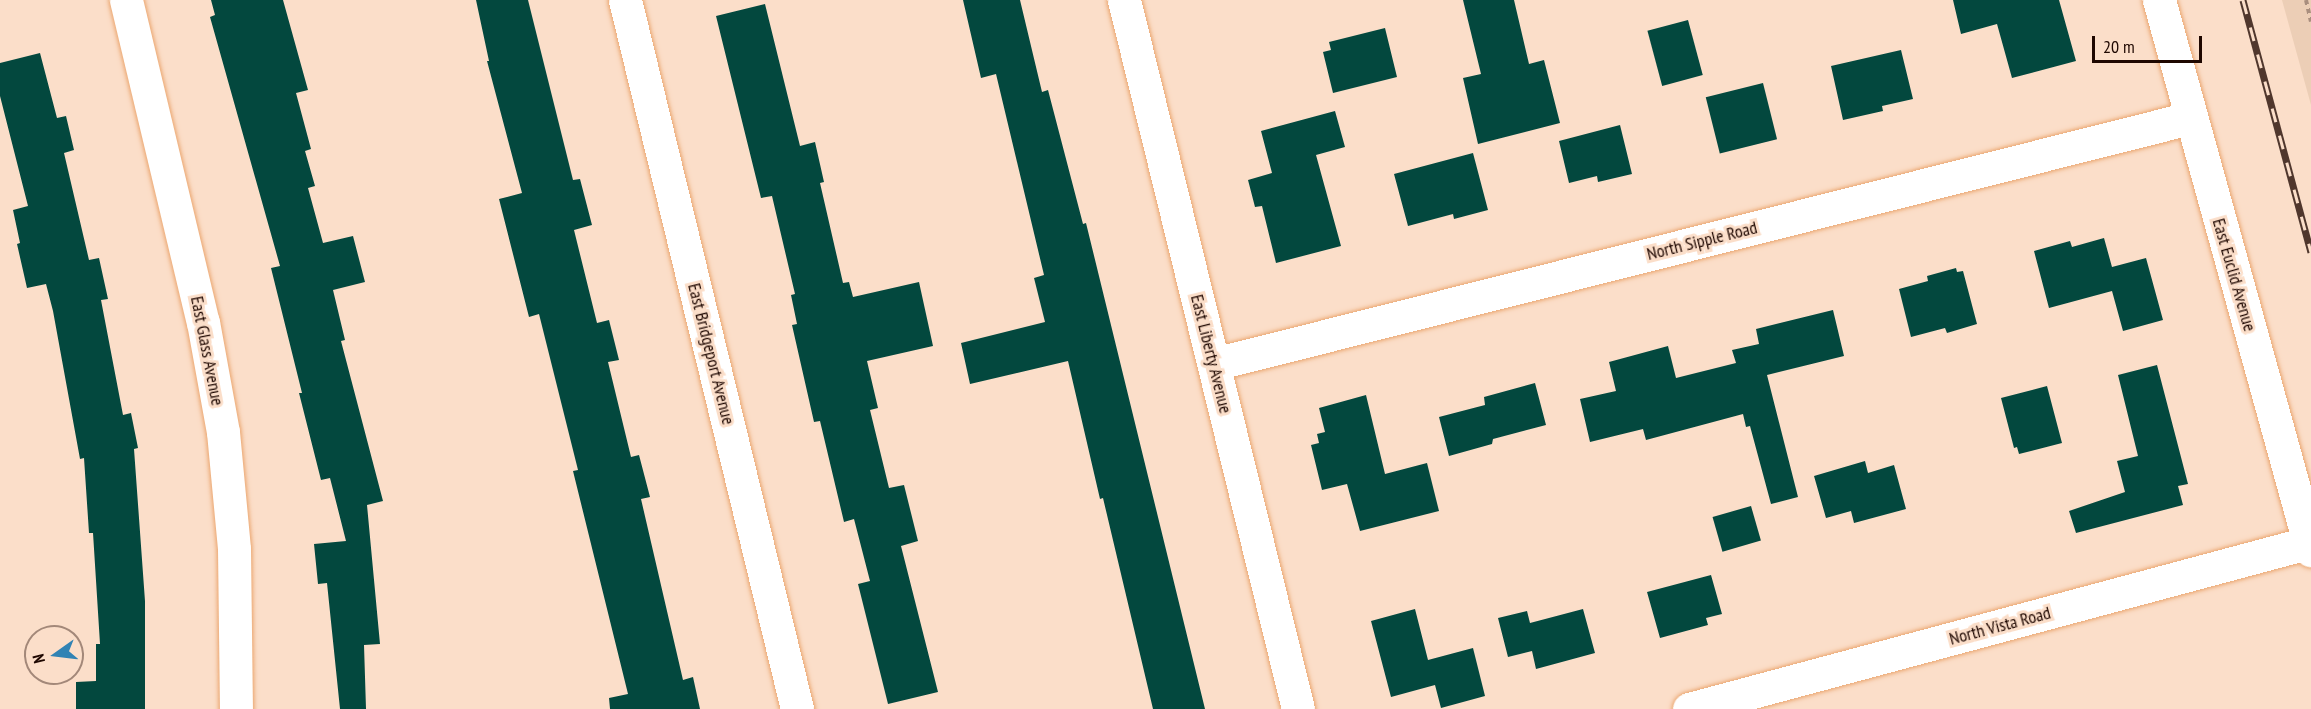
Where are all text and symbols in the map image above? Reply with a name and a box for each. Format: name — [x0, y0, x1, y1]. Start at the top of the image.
scale bar — [2095, 24, 2204, 62]
text: 20 m — [2103, 35, 2135, 58]
street label: East Euclid Avenue — [2208, 216, 2260, 334]
street label: North Sipple Road — [1645, 217, 1759, 265]
street label: East Bridgeport Avenue — [683, 281, 739, 427]
street label: East Liberty Avenue — [1186, 292, 1236, 416]
street label: East Glass Avenue — [186, 294, 228, 408]
street label: North Vista Road — [1947, 602, 2053, 650]
north arrow — [24, 625, 84, 685]
text: N — [28, 652, 49, 665]

